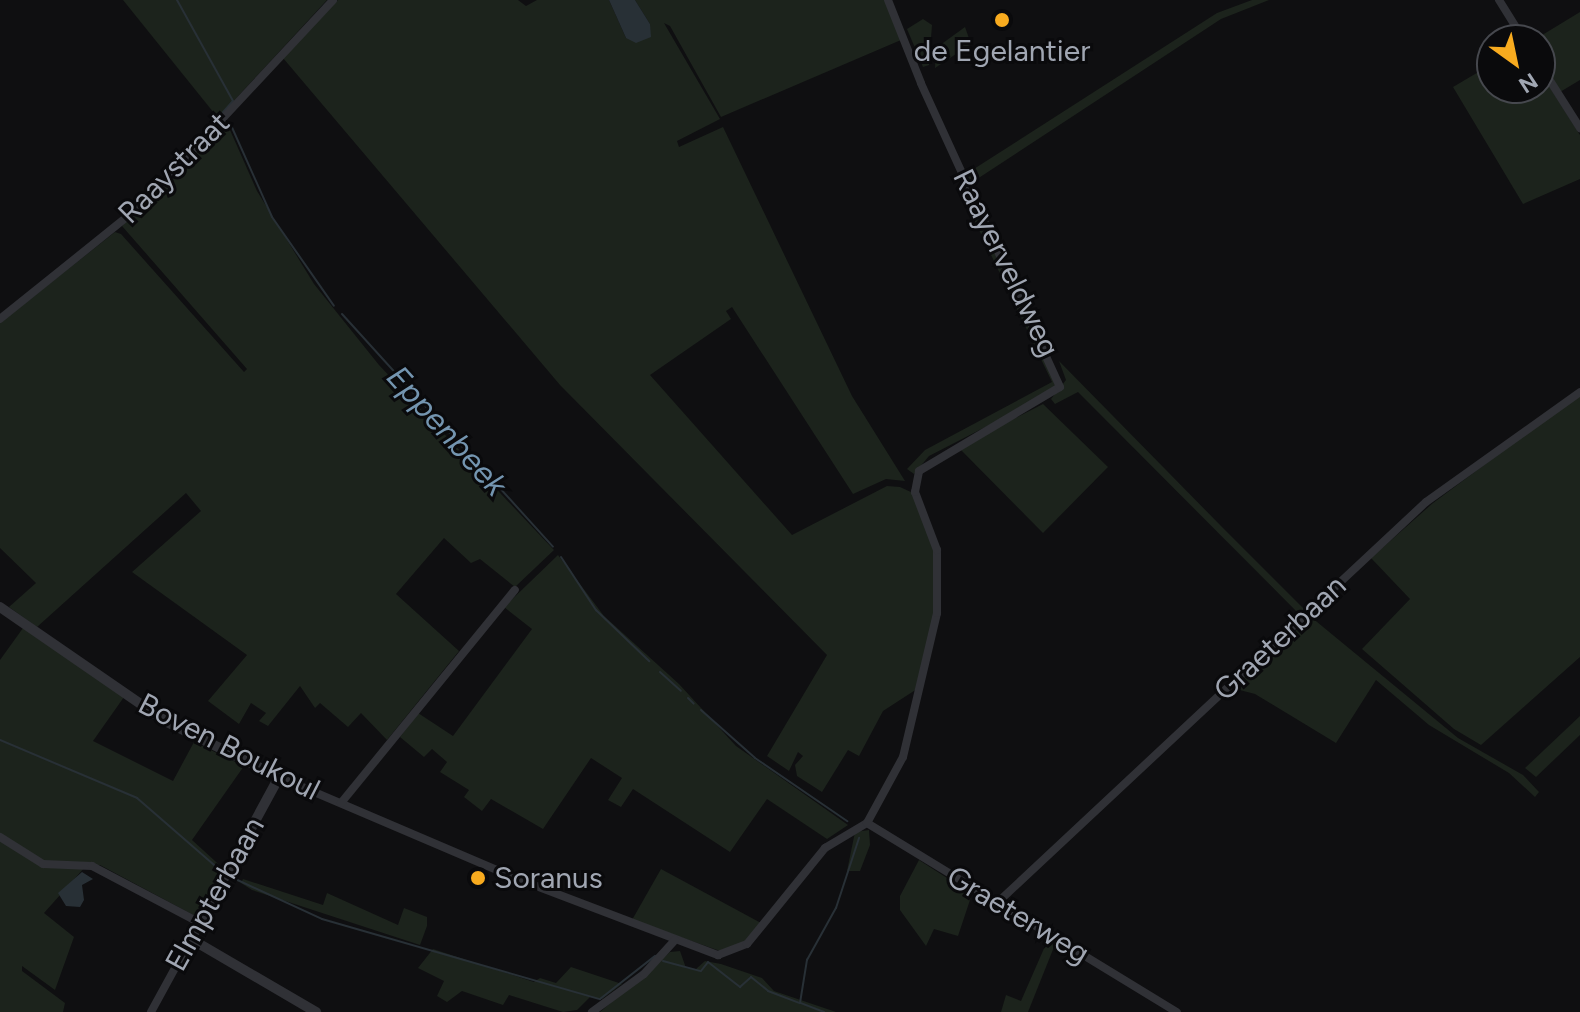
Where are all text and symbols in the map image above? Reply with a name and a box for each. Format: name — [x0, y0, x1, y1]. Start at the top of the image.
marker: de Egelantier — [993, 11, 1011, 29]
north arrow — [1476, 24, 1556, 104]
place label: de Egelantier — [914, 33, 1090, 69]
text: N — [1514, 67, 1543, 99]
street label: Raaystraat — [111, 105, 237, 231]
street label: Raayerveldweg — [945, 163, 1067, 363]
water label: Eppenbeek — [379, 358, 515, 504]
street label: Graeterbaan — [1207, 568, 1353, 708]
street label: Boven Boukoul — [132, 686, 326, 808]
street label: Elmpterbaan — [158, 811, 272, 977]
street label: Graeterweg — [940, 858, 1096, 972]
place label: Soranus — [494, 860, 603, 896]
marker: Soranus — [469, 869, 487, 887]

